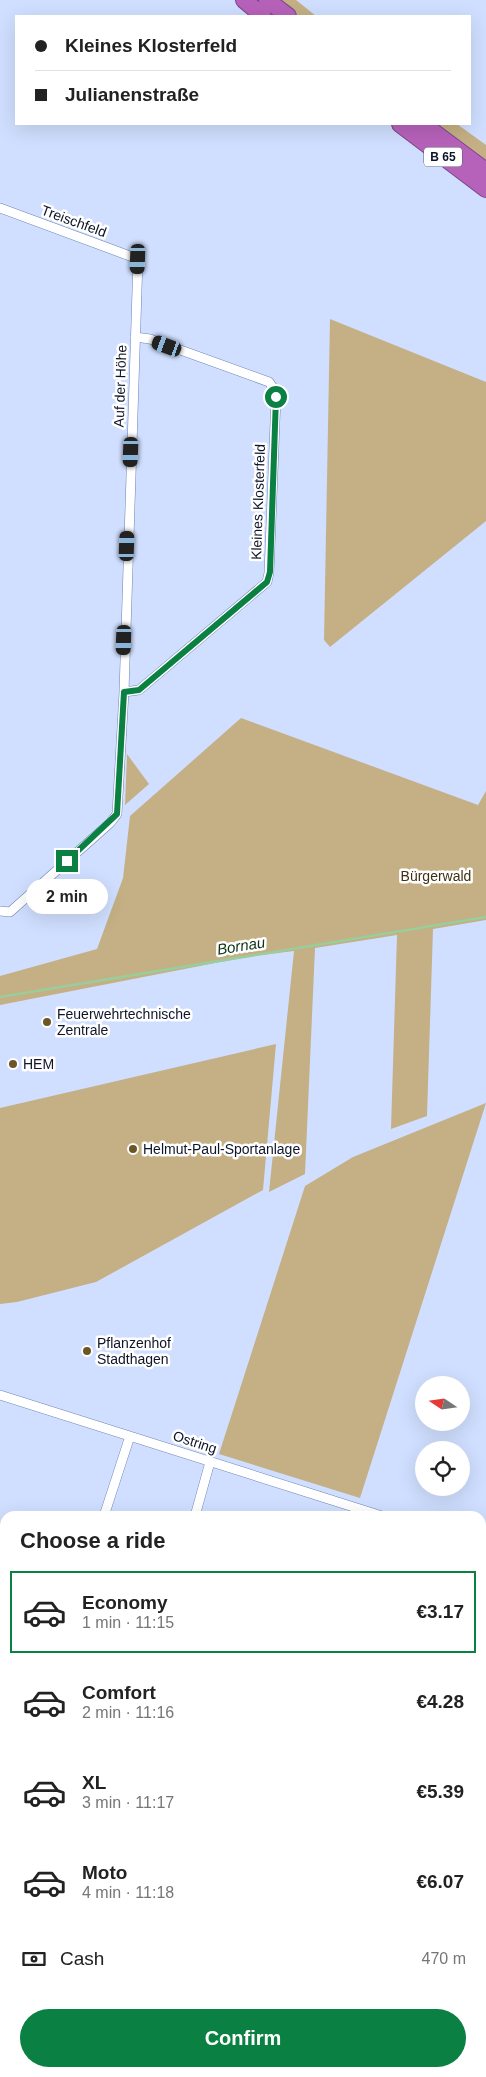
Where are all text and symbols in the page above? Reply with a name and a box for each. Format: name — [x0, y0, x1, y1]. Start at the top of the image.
text: Kleines Klosterfeld — [65, 35, 237, 56]
text: Julianenstraße — [65, 84, 199, 105]
road number: B 65 — [424, 148, 462, 166]
street label: Treischfeld — [39, 202, 109, 240]
car — [129, 244, 146, 274]
car — [150, 334, 183, 358]
street label: Auf der Höhe — [111, 344, 129, 428]
route start — [265, 386, 287, 408]
car — [122, 437, 139, 467]
street label: Kleines Klosterfeld — [248, 444, 268, 560]
car — [118, 531, 135, 561]
car — [115, 625, 132, 655]
route end — [56, 850, 78, 872]
park label: Bürgerwald — [401, 868, 471, 884]
callout: 2 min — [26, 878, 108, 914]
text: 2 min — [46, 888, 88, 905]
water label: Bornau — [216, 933, 267, 958]
place label: Feuerwehrtechnische Zentrale — [57, 1006, 191, 1038]
marker: Feuerwehrtechnische Zentrale — [41, 1016, 53, 1028]
place label: HEM — [23, 1056, 54, 1072]
marker: HEM — [7, 1058, 19, 1070]
place label: Helmut-Paul-Sportanlage — [143, 1141, 300, 1157]
marker: Helmut-Paul-Sportanlage — [127, 1143, 139, 1155]
place label: Pflanzenhof Stadthagen — [97, 1335, 171, 1367]
marker: Pflanzenhof Stadthagen — [81, 1345, 93, 1357]
north arrow — [415, 1376, 470, 1431]
map controls — [415, 1376, 470, 1496]
street label: Ostring — [171, 1427, 219, 1457]
button: locate — [415, 1441, 470, 1496]
text: Choose a ride — [20, 1528, 165, 1553]
icon: car — [22, 1590, 67, 1635]
text: Economy — [82, 1592, 168, 1613]
text: €3.17 — [416, 1601, 464, 1622]
text: 1 min · 11:15 — [82, 1614, 174, 1631]
icon: car — [22, 1680, 67, 1725]
text: Comfort — [82, 1682, 156, 1703]
text: €4.28 — [416, 1691, 464, 1712]
text: 2 min · 11:16 — [82, 1704, 174, 1721]
icon: car — [22, 1770, 67, 1815]
text: XL — [82, 1772, 106, 1793]
text: €5.39 — [416, 1781, 464, 1802]
text: 3 min · 11:17 — [82, 1794, 174, 1811]
icon: car — [22, 1860, 67, 1905]
text: Moto — [82, 1862, 127, 1883]
text: €6.07 — [416, 1871, 464, 1892]
text: 4 min · 11:18 — [82, 1884, 174, 1901]
icon: cash — [20, 1945, 48, 1973]
text: Cash — [60, 1948, 104, 1969]
text: 470 m — [422, 1950, 466, 1967]
button: Confirm — [20, 2009, 466, 2067]

